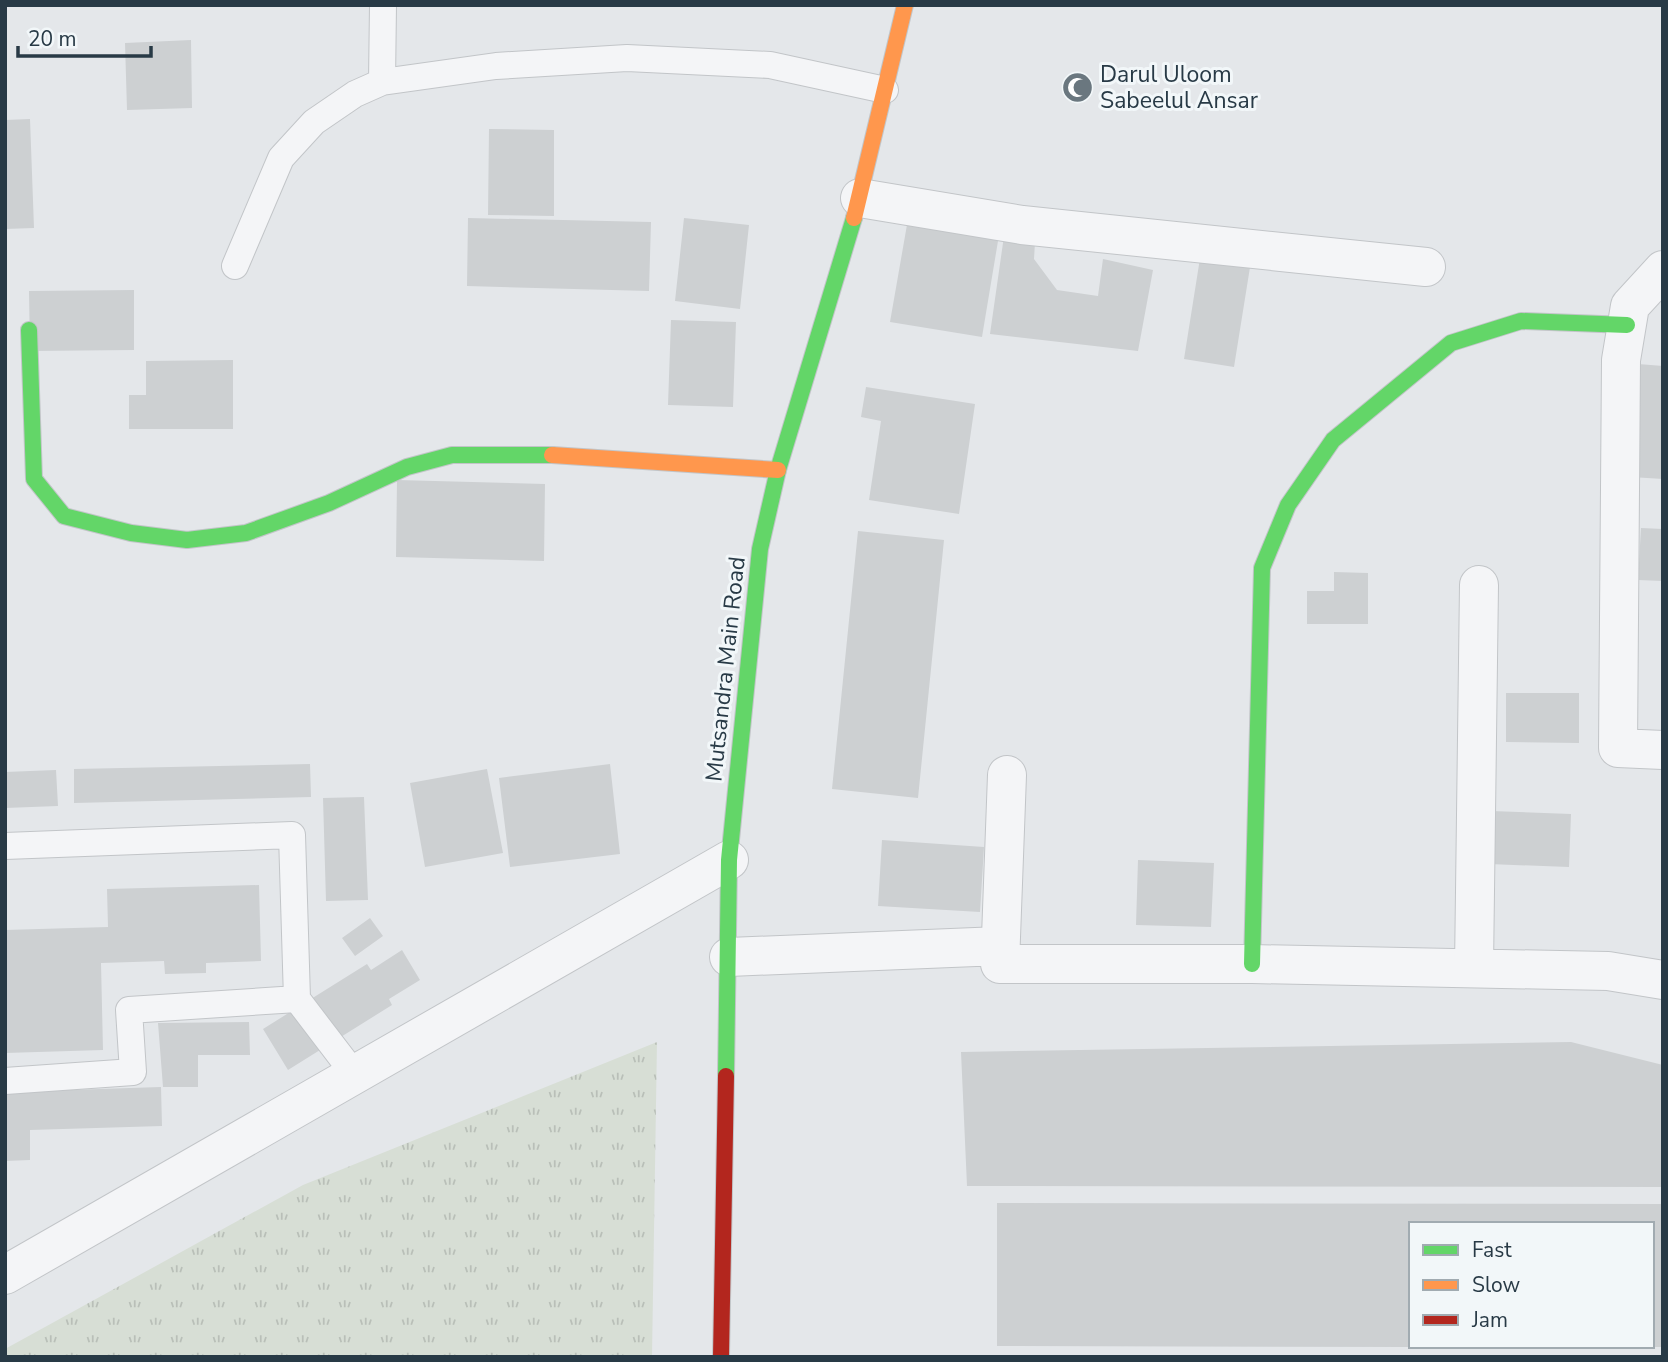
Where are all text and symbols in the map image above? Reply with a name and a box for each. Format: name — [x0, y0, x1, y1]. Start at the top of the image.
scale bar — [18, 14, 150, 58]
text: 20 m — [28, 25, 77, 53]
place label: Darul Uloom Sabeelul Ansar — [1100, 59, 1259, 116]
mosque icon: Darul Uloom Sabeelul Ansar — [1060, 70, 1094, 104]
street label: Mutsandra Main Road — [698, 555, 753, 783]
legend — [1409, 1222, 1654, 1348]
text: Fast — [1472, 1236, 1512, 1264]
text: Slow — [1472, 1271, 1521, 1299]
text: Jam — [1471, 1306, 1508, 1334]

